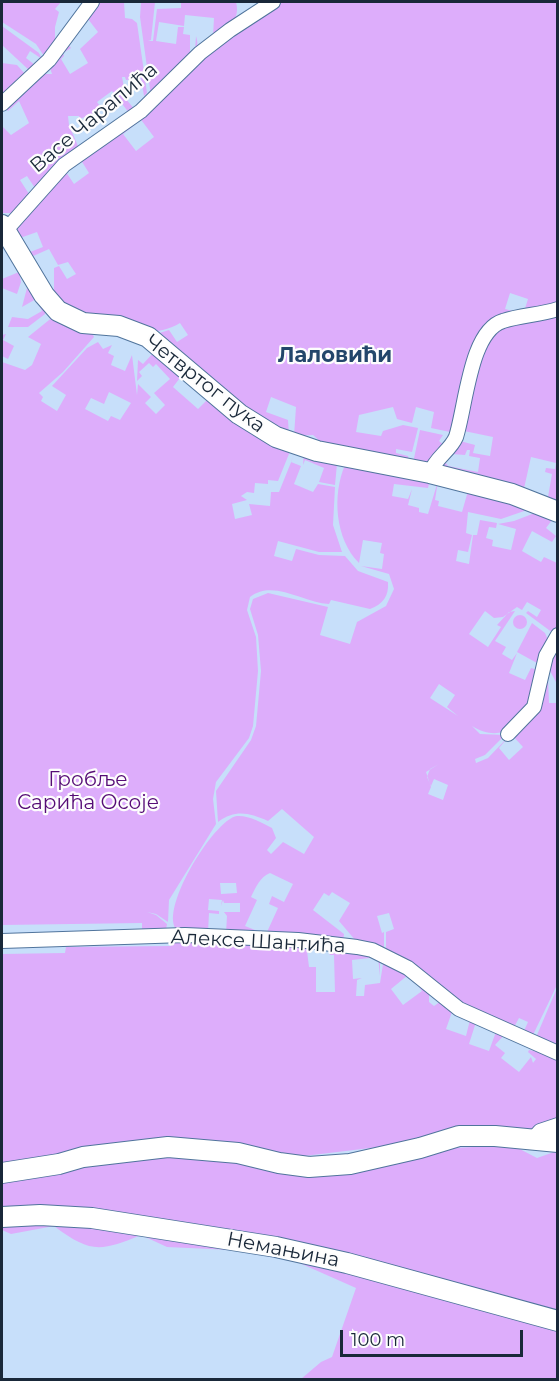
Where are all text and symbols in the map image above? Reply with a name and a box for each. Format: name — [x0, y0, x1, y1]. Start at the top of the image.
street label: Васе Чарапића — [25, 58, 163, 178]
street label: Четвртог пука — [140, 330, 270, 438]
district label: Лаловићи — [278, 343, 392, 369]
park label: Гробље Сарића Осоје — [17, 768, 159, 815]
street label: Алексе Шантића — [170, 925, 346, 959]
street label: Немањина — [225, 1227, 341, 1273]
scale bar — [343, 1318, 526, 1356]
text: 100 m — [351, 1329, 405, 1351]

